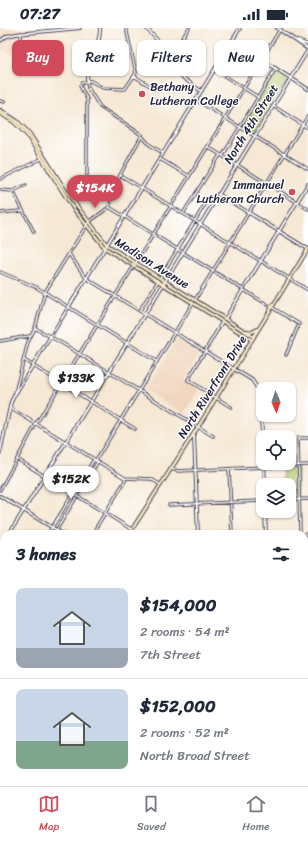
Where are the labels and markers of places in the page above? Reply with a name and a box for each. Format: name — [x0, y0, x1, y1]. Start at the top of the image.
place label: Bethany Lutheran College — [150, 76, 239, 112]
marker: Bethany Lutheran College — [137, 89, 147, 99]
place label: Immanuel Lutheran Church — [196, 174, 285, 210]
pin: $154K — [67, 175, 123, 209]
marker: Immanuel Lutheran Church — [287, 187, 297, 197]
pin: $133K — [48, 365, 104, 399]
pin: $152K — [43, 466, 99, 500]

